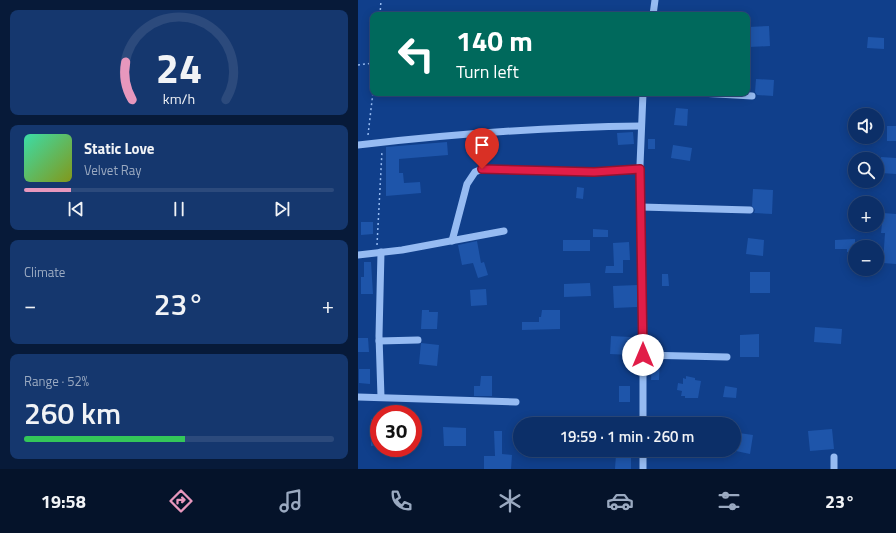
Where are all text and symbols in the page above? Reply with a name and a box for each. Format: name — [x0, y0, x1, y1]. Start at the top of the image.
text: 140 m — [456, 19, 533, 62]
icon: left — [390, 28, 442, 80]
text: 24 — [156, 36, 202, 99]
text: Turn left — [456, 58, 519, 85]
text: km/h — [163, 88, 195, 110]
map controls — [848, 108, 884, 276]
button: sound — [848, 108, 884, 144]
pin — [465, 128, 499, 169]
icon: arrive — [471, 134, 493, 156]
text: Static Love — [84, 137, 155, 160]
button: search — [848, 152, 884, 188]
text: Velvet Ray — [84, 160, 142, 180]
button: + — [848, 196, 884, 232]
icon: previous — [65, 198, 87, 220]
icon: pause — [168, 198, 190, 220]
icon: next — [271, 198, 293, 220]
button: − — [848, 240, 884, 276]
text: Climate — [24, 262, 65, 282]
text: 23° — [154, 281, 204, 327]
text: − — [24, 288, 36, 322]
text: + — [322, 288, 334, 322]
position arrow — [622, 334, 664, 376]
text: Range · 52% — [24, 371, 89, 391]
text: 260 km — [24, 390, 121, 436]
speed limit sign: 30 — [370, 405, 422, 457]
text: 19:59 · 1 min · 260 m — [560, 425, 694, 448]
icon: directions — [167, 487, 195, 515]
icon: music — [277, 487, 305, 515]
icon: phone — [387, 487, 415, 515]
icon: climate — [496, 487, 524, 515]
icon: car — [606, 487, 634, 515]
icon: filters — [715, 487, 743, 515]
text: 19:58 — [41, 488, 86, 515]
text: 23° — [825, 488, 855, 515]

